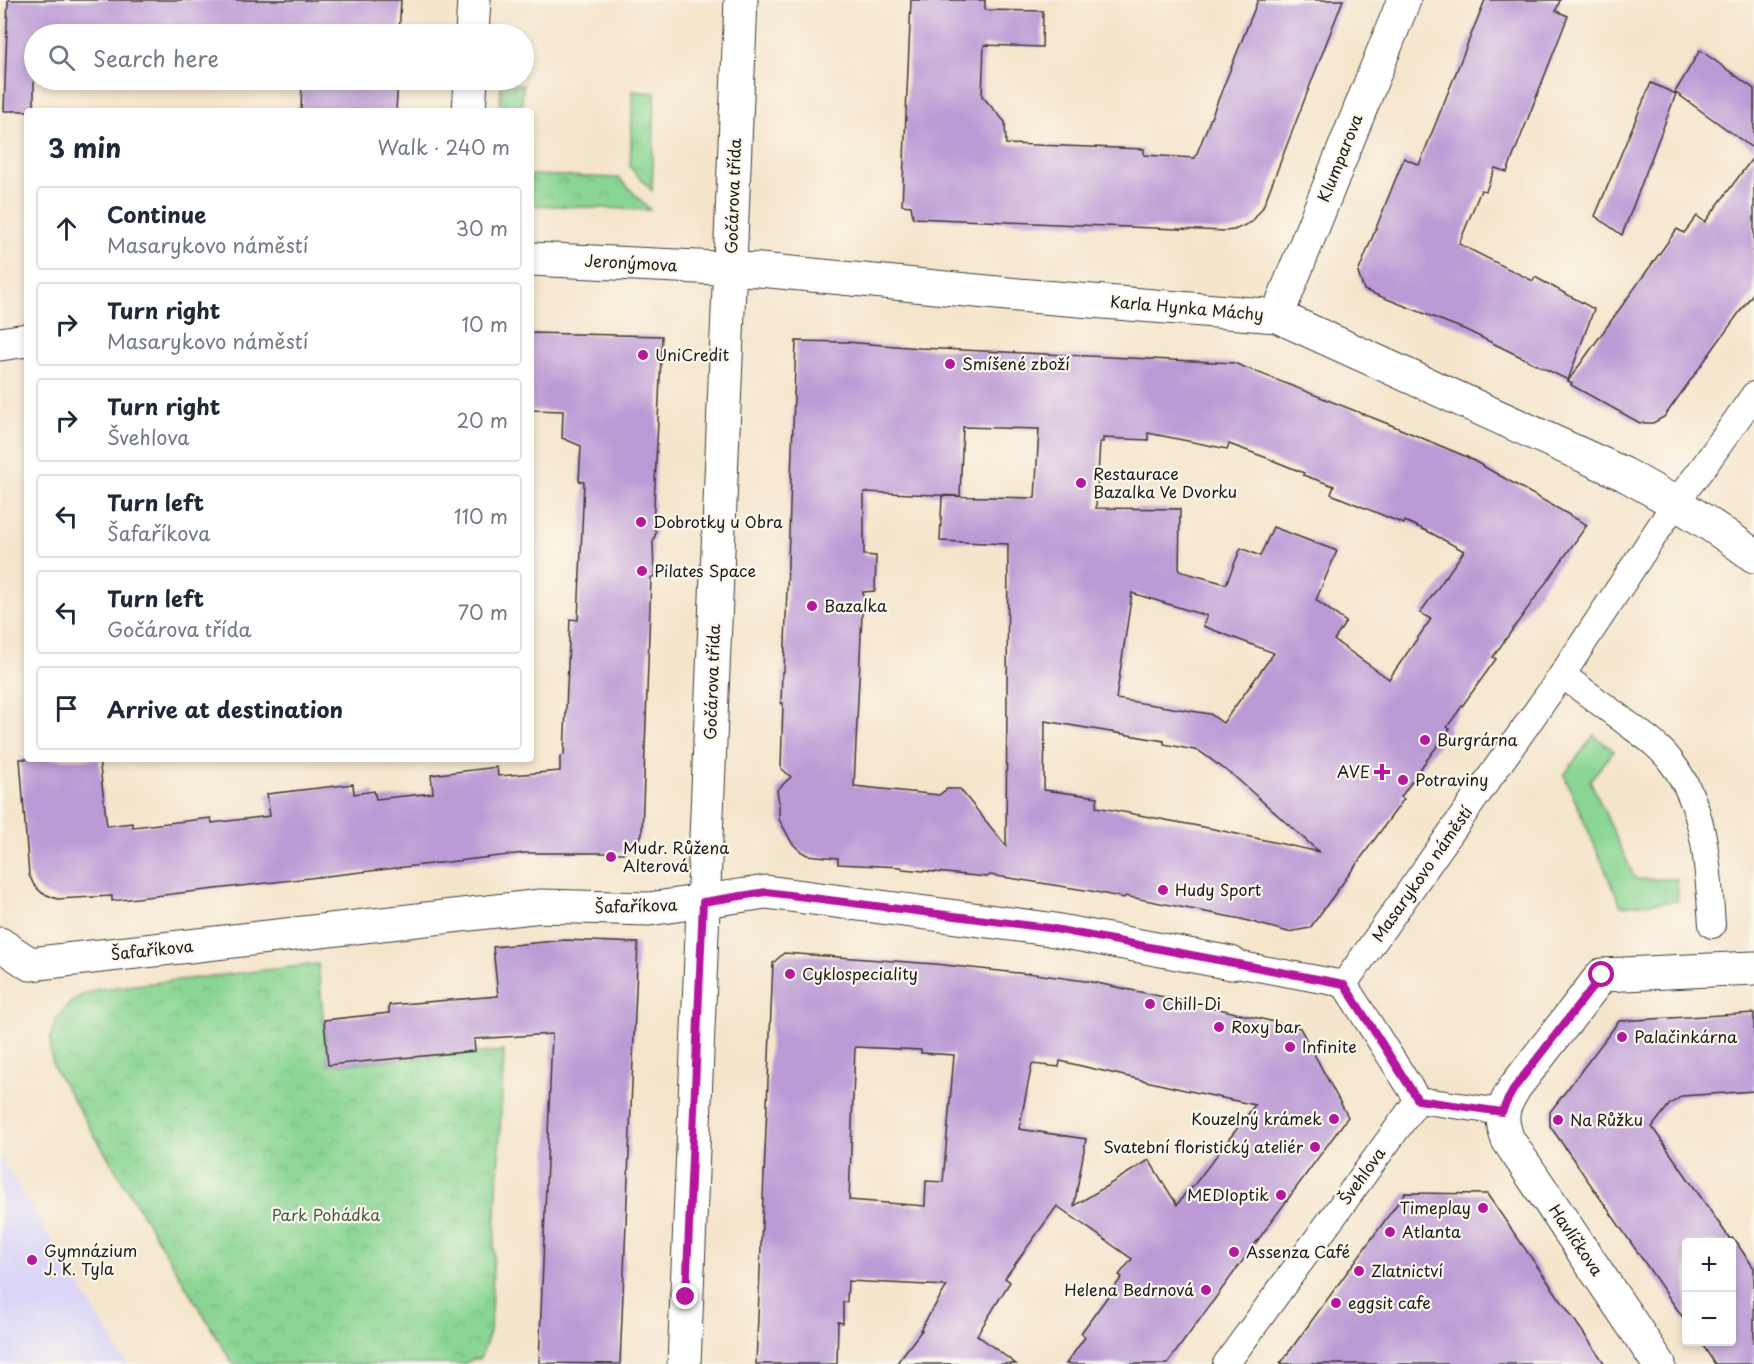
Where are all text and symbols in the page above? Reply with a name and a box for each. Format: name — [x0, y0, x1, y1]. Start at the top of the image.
search box — [24, 24, 534, 90]
icon: search — [45, 41, 78, 74]
text: Search here — [93, 41, 219, 74]
street label: Klumparova — [1310, 110, 1368, 205]
text: 3 min — [48, 128, 121, 167]
text: Walk · 240 m — [377, 132, 510, 162]
street label: Gočárova třída — [718, 137, 746, 254]
text: Continue — [107, 197, 206, 230]
icon: ahead — [50, 212, 83, 245]
text: 30 m — [455, 213, 508, 243]
text: Masarykovo náměstí — [107, 230, 308, 260]
street label: Jeronýmova — [584, 248, 678, 276]
street label: Karla Hynka Máchy — [1109, 288, 1265, 326]
text: Turn right — [107, 293, 220, 326]
icon: right — [50, 308, 83, 341]
text: 10 m — [461, 309, 508, 339]
text: Masarykovo náměstí — [107, 326, 308, 356]
place label: UniCredit — [655, 342, 729, 366]
marker: UniCredit — [636, 348, 650, 362]
place label: Smíšené zboží — [962, 351, 1070, 375]
marker: Smíšené zboží — [943, 357, 957, 371]
text: Turn right — [107, 389, 220, 422]
icon: right — [50, 404, 83, 437]
text: 20 m — [456, 405, 508, 435]
text: Švehlova — [107, 422, 190, 452]
place label: Restaurace Bazalka Ve Dvorku — [1093, 461, 1237, 503]
marker: Restaurace Bazalka Ve Dvorku — [1074, 476, 1088, 490]
text: Turn left — [107, 485, 204, 518]
icon: left — [50, 500, 83, 533]
text: 110 m — [454, 501, 508, 531]
place label: Dobrotky u Obra — [653, 509, 783, 533]
marker: Dobrotky u Obra — [634, 515, 648, 529]
text: Šafaříkova — [107, 518, 210, 548]
place label: Pilates Space — [654, 558, 756, 582]
marker: Pilates Space — [635, 564, 649, 578]
text: Turn left — [107, 581, 204, 614]
place label: Bazalka — [824, 593, 887, 617]
icon: left — [50, 596, 83, 629]
text: 70 m — [458, 597, 508, 627]
marker: Bazalka — [805, 599, 819, 613]
text: Gočárova třída — [107, 614, 252, 644]
street label: Gočárova třída — [697, 623, 725, 740]
icon: arrive — [50, 692, 83, 725]
text: Arrive at destination — [107, 692, 343, 725]
place label: Burgrárna — [1437, 727, 1518, 751]
marker: Burgrárna — [1418, 733, 1432, 747]
place label: AVE — [1337, 759, 1370, 783]
marker: AVE — [1375, 765, 1389, 779]
place label: Potraviny — [1415, 767, 1488, 791]
marker: Potraviny — [1396, 773, 1410, 787]
street label: Masarykovo náměstí — [1365, 800, 1478, 946]
place label: Mudr. Růžena Alterová — [623, 835, 729, 877]
marker: Mudr. Růžena Alterová — [604, 850, 618, 864]
place label: Hudy Sport — [1175, 877, 1262, 901]
marker: Hudy Sport — [1156, 883, 1170, 897]
street label: Šafaříkova — [594, 892, 678, 918]
street label: Šafaříkova — [109, 933, 194, 965]
place label: Cyklospeciality — [802, 961, 918, 985]
route start — [1588, 961, 1614, 987]
marker: Cyklospeciality — [783, 967, 797, 981]
place label: Chill-Di — [1162, 991, 1221, 1015]
marker: Chill-Di — [1143, 997, 1157, 1011]
place label: Roxy bar — [1231, 1014, 1301, 1038]
marker: Roxy bar — [1212, 1020, 1226, 1034]
place label: Palačinkárna — [1634, 1024, 1738, 1048]
marker: Palačinkárna — [1615, 1030, 1629, 1044]
place label: Infinite — [1302, 1034, 1357, 1058]
marker: Infinite — [1283, 1040, 1297, 1054]
place label: Kouzelný krámek — [1191, 1106, 1322, 1130]
place label: Na Růžku — [1570, 1107, 1643, 1131]
marker: Kouzelný krámek — [1327, 1112, 1341, 1126]
marker: Na Růžku — [1551, 1113, 1565, 1127]
place label: Svatební floristický ateliér — [1103, 1134, 1304, 1158]
marker: Svatební floristický ateliér — [1308, 1140, 1322, 1154]
street label: Švehlova — [1332, 1141, 1390, 1209]
place label: MEDIoptik — [1187, 1182, 1269, 1206]
marker: MEDIoptik — [1274, 1188, 1288, 1202]
place label: Timeplay — [1399, 1195, 1471, 1219]
street label: Havlíčkova — [1544, 1199, 1610, 1280]
marker: Timeplay — [1476, 1201, 1490, 1215]
park label: Park Pohádka — [272, 1202, 380, 1226]
place label: Atlanta — [1402, 1219, 1461, 1243]
marker: Atlanta — [1383, 1225, 1397, 1239]
place label: Gymnázium J. K. Tyla — [44, 1238, 137, 1280]
map controls — [1682, 1238, 1736, 1346]
button: + — [1682, 1238, 1736, 1292]
place label: Assenza Café — [1246, 1239, 1350, 1263]
marker: Assenza Café — [1227, 1245, 1241, 1259]
marker: Gymnázium J. K. Tyla — [25, 1253, 39, 1267]
place label: Zlatnictví — [1371, 1258, 1444, 1282]
marker: Zlatnictví — [1352, 1264, 1366, 1278]
place label: Helena Bedrnová — [1064, 1277, 1194, 1301]
route end — [672, 1283, 698, 1309]
marker: Helena Bedrnová — [1199, 1283, 1213, 1297]
place label: eggsit cafe — [1348, 1290, 1431, 1314]
button: − — [1682, 1292, 1736, 1346]
marker: eggsit cafe — [1329, 1296, 1343, 1310]

